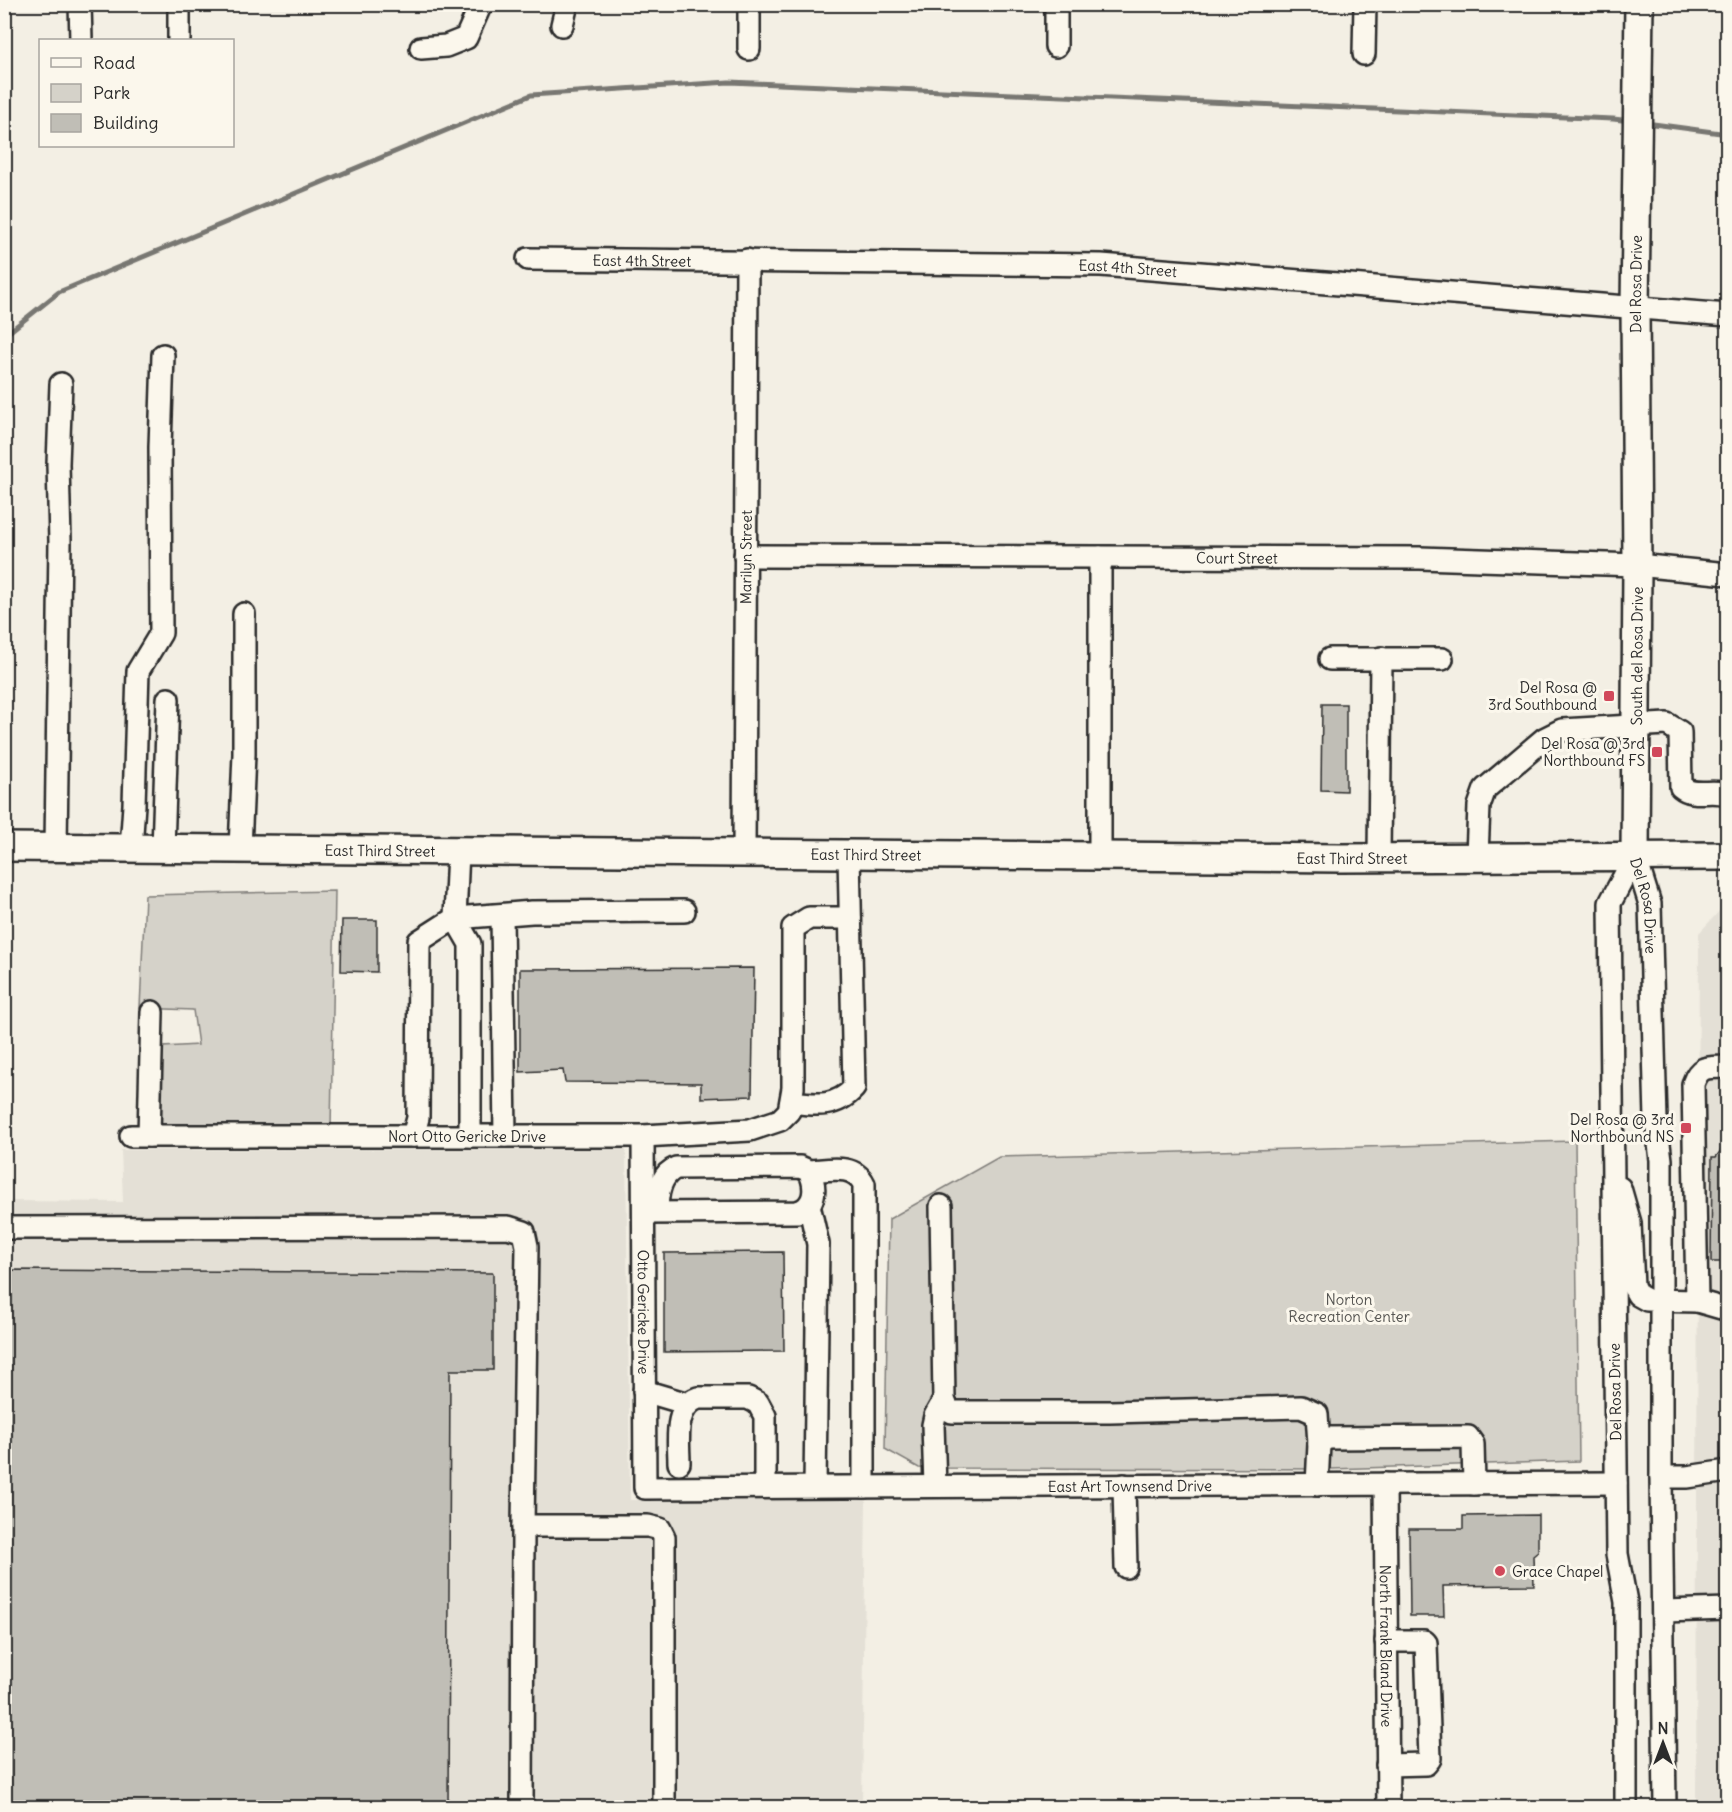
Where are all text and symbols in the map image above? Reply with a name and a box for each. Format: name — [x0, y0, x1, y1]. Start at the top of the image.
legend — [39, 39, 234, 147]
text: Road — [93, 51, 136, 74]
text: Park — [93, 81, 130, 104]
text: Building — [93, 111, 158, 134]
street label: Del Rosa Drive — [1625, 235, 1645, 333]
street label: East 4th Street — [593, 250, 691, 270]
street label: East 4th Street — [1079, 255, 1178, 281]
street label: Marilyn Street — [736, 510, 755, 604]
street label: Court Street — [1196, 548, 1278, 567]
street label: South del Rosa Drive — [1626, 586, 1646, 726]
place label: Del Rosa @ 3rd Southbound — [1488, 678, 1597, 714]
marker: Del Rosa @ 3rd Southbound — [1602, 689, 1616, 703]
place label: Del Rosa @ 3rd Northbound FS — [1541, 734, 1645, 770]
marker: Del Rosa @ 3rd Northbound FS — [1650, 745, 1664, 759]
street label: East Third Street — [324, 840, 436, 860]
street label: East Third Street — [810, 844, 922, 864]
street label: East Third Street — [1296, 848, 1408, 868]
street label: Del Rosa Drive — [1627, 855, 1661, 954]
place label: Del Rosa @ 3rd Northbound NS — [1570, 1110, 1674, 1146]
marker: Del Rosa @ 3rd Northbound NS — [1679, 1121, 1693, 1135]
street label: Nort Otto Gericke Drive — [388, 1127, 546, 1146]
street label: Otto Gericke Drive — [634, 1250, 654, 1374]
park label: Norton Recreation Center — [1288, 1290, 1410, 1326]
street label: Del Rosa Drive — [1605, 1343, 1625, 1441]
street label: East Art Townsend Drive — [1048, 1476, 1212, 1495]
place label: Grace Chapel — [1512, 1562, 1603, 1581]
street label: North Frank Bland Drive — [1376, 1564, 1397, 1727]
marker: Grace Chapel — [1493, 1564, 1507, 1578]
north arrow — [1633, 1713, 1693, 1773]
text: N — [1657, 1718, 1669, 1738]

